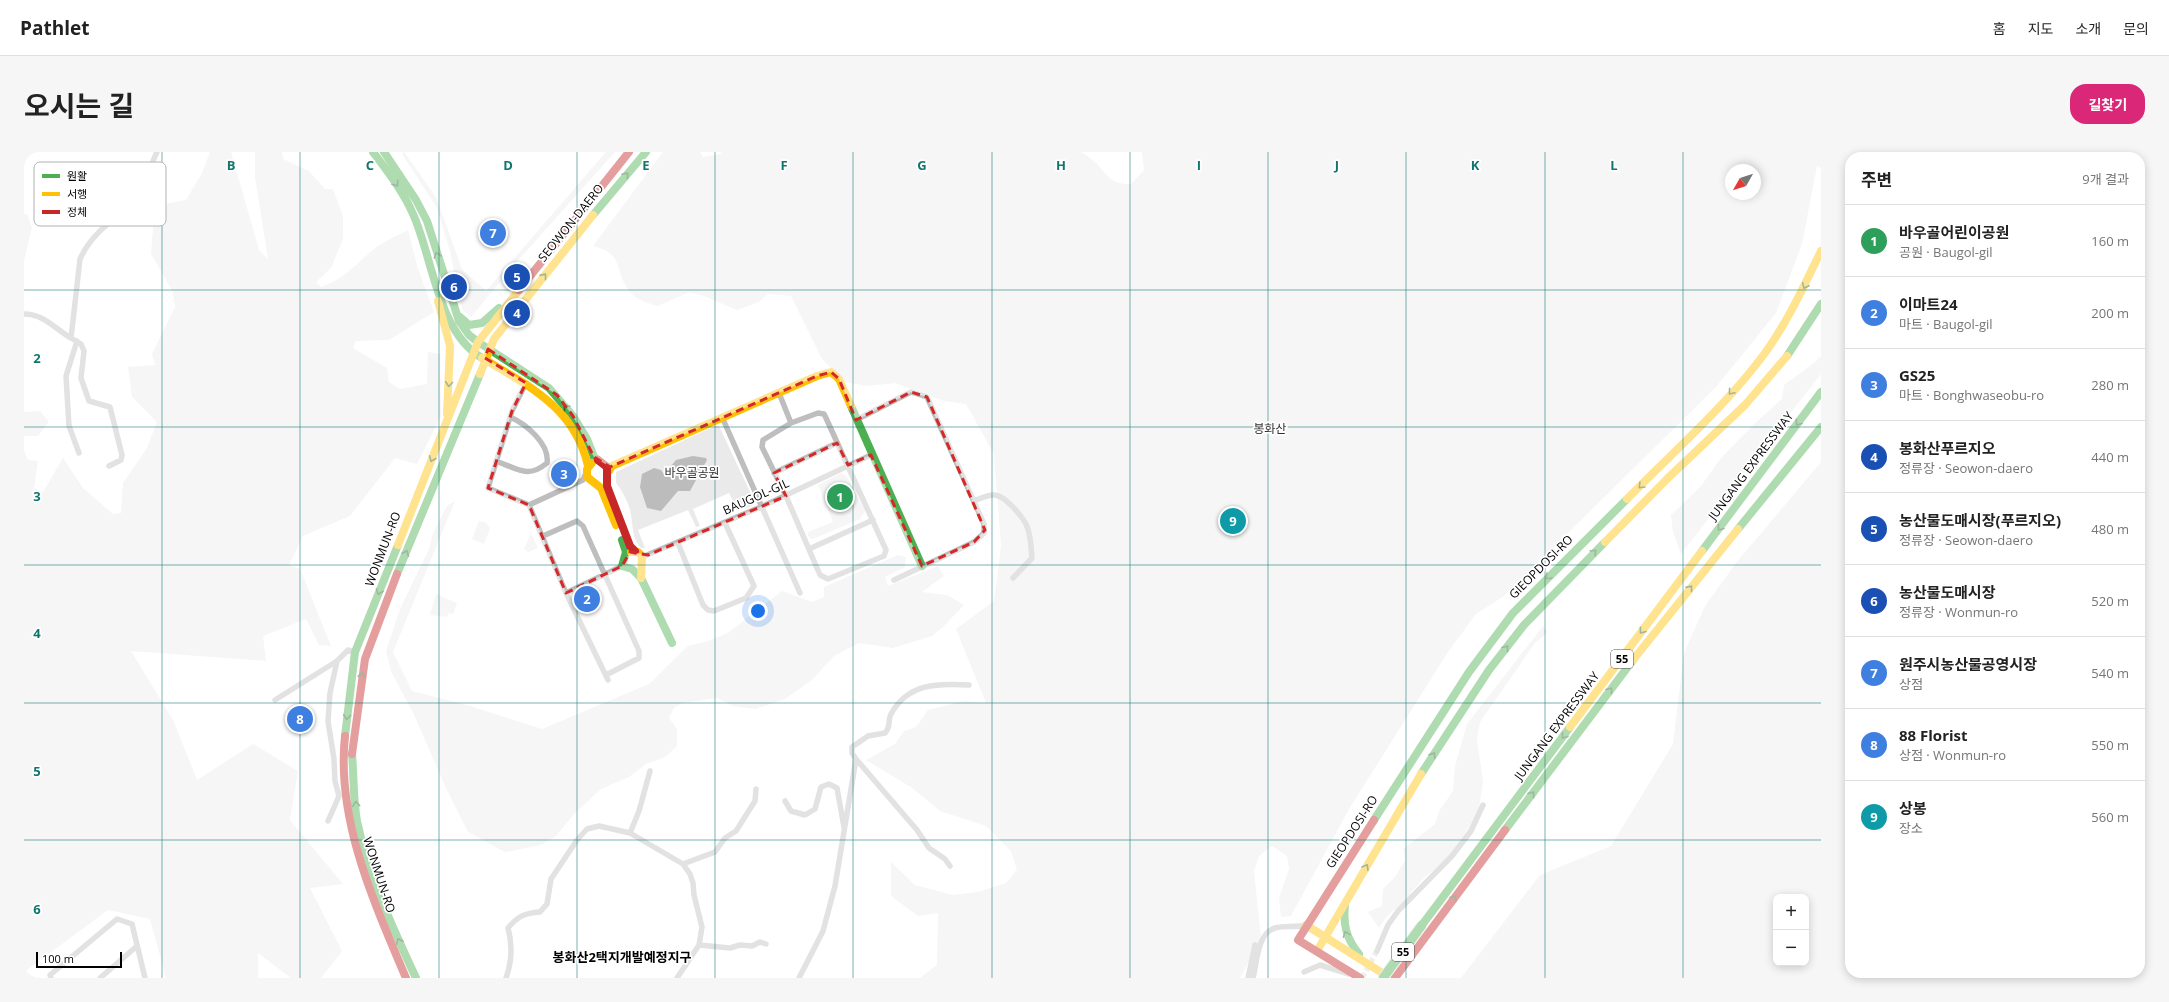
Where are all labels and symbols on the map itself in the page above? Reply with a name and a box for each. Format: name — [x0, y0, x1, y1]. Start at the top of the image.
text: B — [227, 156, 236, 174]
text: C — [366, 156, 374, 174]
text: D — [503, 156, 513, 174]
text: E — [642, 156, 650, 174]
text: F — [780, 156, 788, 174]
text: G — [917, 156, 927, 174]
text: H — [1056, 156, 1066, 174]
text: I — [1197, 156, 1201, 174]
text: J — [1334, 156, 1339, 174]
text: K — [1471, 156, 1480, 174]
text: L — [1610, 156, 1618, 174]
legend — [34, 162, 166, 226]
north arrow — [1725, 164, 1761, 200]
text: 원활 — [67, 168, 87, 183]
one-way arrow — [622, 172, 629, 180]
one-way arrow — [391, 180, 398, 187]
street label: SEOWON-DAERO — [534, 180, 607, 265]
text: 서행 — [67, 186, 87, 201]
text: 정체 — [67, 204, 87, 219]
pin: 7 — [480, 218, 506, 248]
one-way arrow — [434, 252, 442, 259]
pin: 5 — [504, 262, 530, 292]
pin: 6 — [441, 272, 467, 302]
one-way arrow — [540, 273, 547, 280]
one-way arrow — [1802, 282, 1810, 289]
pin: 4 — [504, 298, 530, 328]
text: 2 — [33, 349, 41, 367]
one-way arrow — [445, 381, 454, 387]
one-way arrow — [1729, 388, 1736, 395]
one-way arrow — [564, 404, 571, 411]
street label: JUNGANG EXPRESSWAY — [1704, 408, 1797, 524]
one-way arrow — [1796, 419, 1803, 426]
park label: 봉화산 — [1253, 420, 1287, 437]
one-way arrow — [428, 455, 436, 462]
pin: 3 — [551, 459, 577, 489]
park label: 바우골공원 — [664, 464, 720, 481]
street label: BAUGOL-GIL — [720, 474, 792, 519]
one-way arrow — [1638, 481, 1646, 489]
pin: 1 — [827, 482, 853, 512]
text: 3 — [33, 487, 41, 505]
pin: 9 — [1220, 506, 1246, 536]
street label: WONMUN-RO — [361, 509, 405, 589]
one-way arrow — [1718, 523, 1725, 530]
street label: GIEOPDOSI-RO — [1505, 531, 1576, 602]
one-way arrow — [1589, 549, 1597, 557]
one-way arrow — [401, 550, 409, 557]
one-way arrow — [1545, 572, 1553, 580]
pin: 2 — [574, 584, 600, 614]
one-way arrow — [1685, 585, 1692, 592]
one-way arrow — [375, 589, 383, 596]
your location — [748, 601, 768, 621]
text: 4 — [33, 624, 41, 642]
one-way arrow — [1640, 627, 1647, 634]
one-way arrow — [1501, 645, 1508, 652]
road number: 55 — [1611, 650, 1633, 668]
street label: JUNGANG EXPRESSWAY — [1510, 668, 1603, 784]
one-way arrow — [357, 672, 366, 678]
one-way arrow — [1605, 687, 1612, 694]
pin: 8 — [287, 704, 313, 734]
one-way arrow — [342, 714, 351, 720]
one-way arrow — [1562, 732, 1569, 739]
one-way arrow — [1428, 752, 1435, 759]
text: 5 — [33, 762, 41, 780]
one-way arrow — [1527, 791, 1535, 798]
street label: GIEOPDOSI-RO — [1322, 792, 1382, 872]
one-way arrow — [352, 801, 361, 807]
street label: WONMUN-RO — [359, 835, 400, 915]
one-way arrow — [1361, 864, 1368, 871]
one-way arrow — [1449, 896, 1456, 903]
text: 6 — [33, 900, 41, 918]
one-way arrow — [1342, 930, 1350, 937]
one-way arrow — [396, 938, 404, 945]
road number: 55 — [1392, 943, 1414, 961]
district label: 봉화산2택지개발예정지구 — [553, 948, 692, 966]
scale bar — [36, 950, 122, 969]

